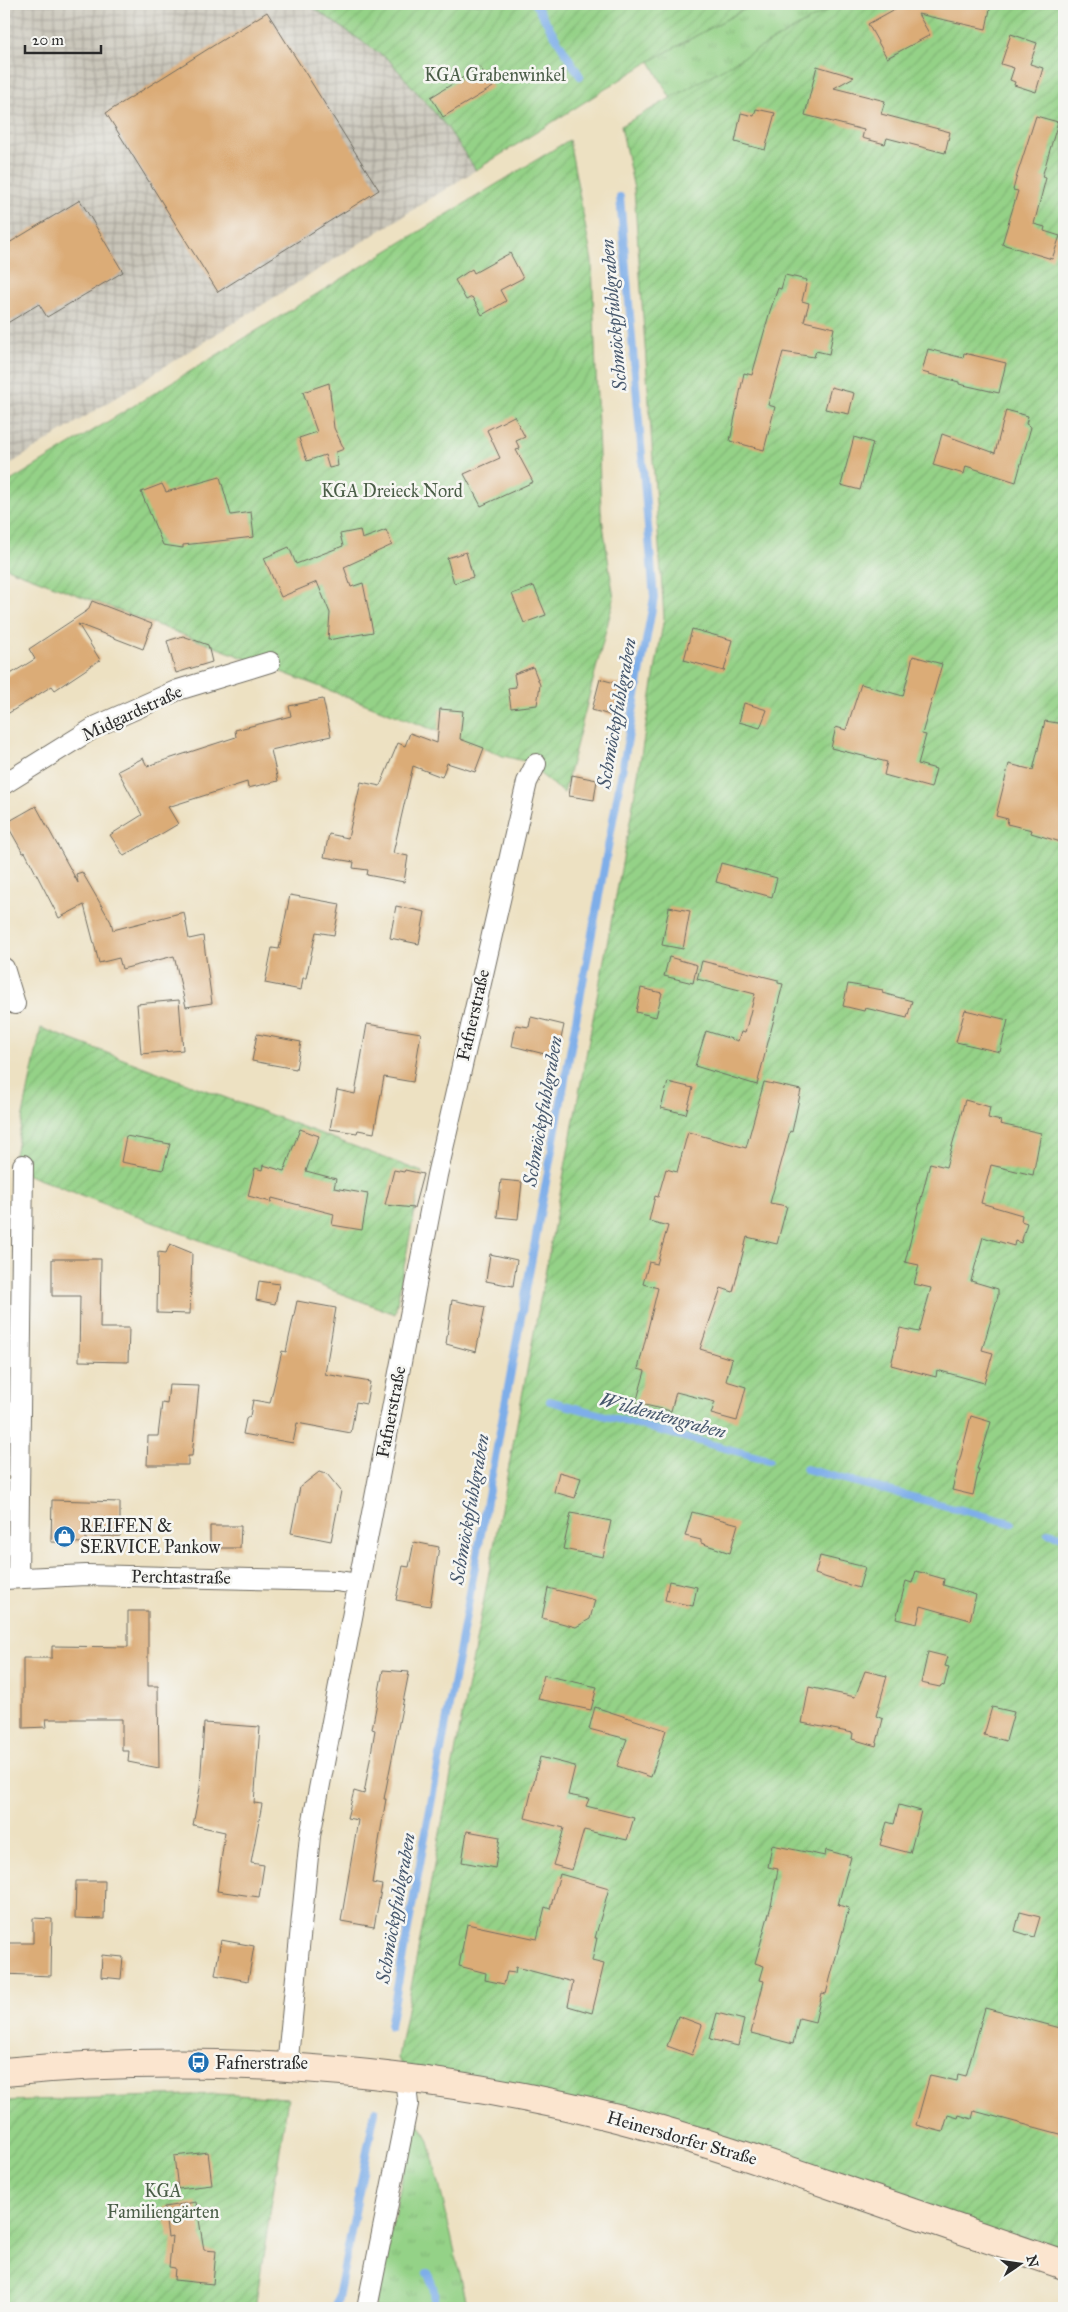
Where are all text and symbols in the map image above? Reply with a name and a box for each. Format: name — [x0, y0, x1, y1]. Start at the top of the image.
scale bar — [25, 22, 101, 54]
text: 20 m — [32, 31, 64, 49]
park label: KGA Grabenwinkel — [424, 64, 566, 86]
water label: Schmöckpfuhlgraben — [595, 238, 633, 393]
park label: KGA Dreieck Nord — [321, 480, 463, 502]
water label: Schmöckpfuhlgraben — [592, 636, 642, 791]
street label: Midgardstraße — [78, 680, 186, 747]
street label: Fafnerstraße — [452, 967, 494, 1063]
water label: Schmöckpfuhlgraben — [518, 1034, 568, 1189]
street label: Fafnerstraße — [371, 1364, 411, 1460]
water label: Wildentengraben — [597, 1388, 729, 1443]
water label: Schmöckpfuhlgraben — [445, 1432, 495, 1587]
place label: REIFEN & SERVICE Pankow — [80, 1515, 221, 1558]
shop icon: REIFEN & SERVICE Pankow — [52, 1524, 76, 1548]
street label: Perchtastraße — [131, 1565, 231, 1589]
water label: Schmöckpfuhlgraben — [371, 1831, 421, 1986]
bus stop icon: Fafnerstraße — [187, 2051, 211, 2075]
place label: Fafnerstraße — [215, 2052, 308, 2074]
street label: Heinersdorfer Straße — [604, 2106, 760, 2170]
park label: KGA Familiengärten — [107, 2180, 219, 2224]
north arrow — [996, 2240, 1046, 2290]
text: N — [1023, 2253, 1042, 2269]

